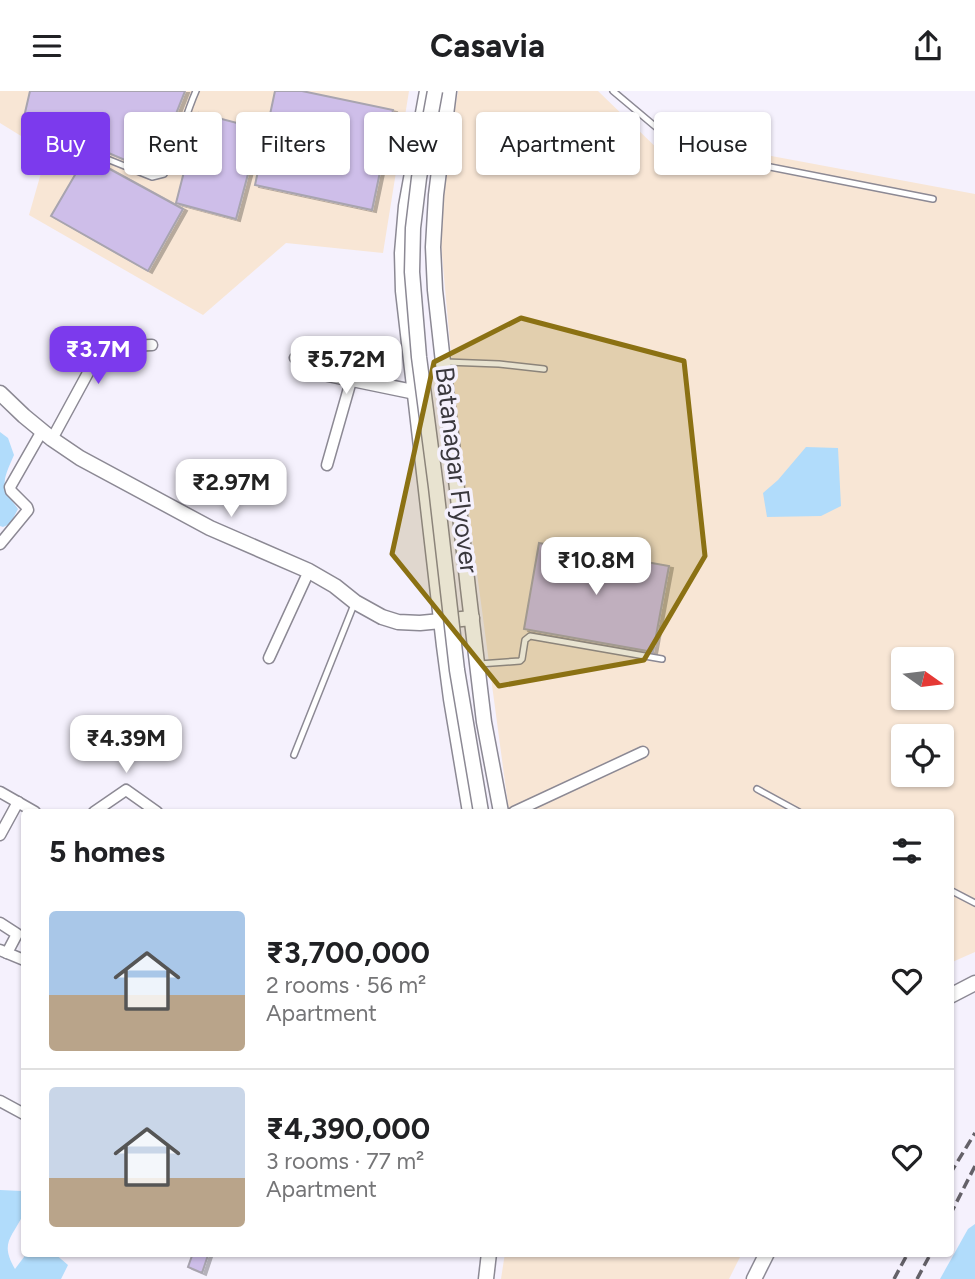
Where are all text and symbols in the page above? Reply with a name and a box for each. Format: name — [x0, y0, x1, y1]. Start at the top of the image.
icon: menu — [28, 27, 66, 65]
text: Casavia — [430, 27, 545, 65]
icon: share — [909, 27, 947, 65]
chip: Buy — [21, 112, 110, 175]
chip: Rent — [124, 112, 222, 175]
chip: Filters — [236, 112, 350, 175]
chip: New — [364, 112, 462, 175]
chip: Apartment — [476, 112, 640, 175]
chip: House — [654, 112, 771, 175]
pin: ₹3.7M — [49, 327, 147, 386]
text: ₹3.7M — [66, 335, 130, 363]
pin: ₹5.72M — [289, 337, 403, 396]
text: ₹5.72M — [307, 345, 385, 373]
street label: Batanagar Flyover — [428, 365, 486, 575]
pin: ₹2.97M — [174, 459, 288, 519]
text: ₹2.97M — [192, 468, 270, 496]
pin: ₹10.8M — [539, 538, 653, 597]
text: ₹10.8M — [557, 546, 635, 574]
north arrow — [891, 647, 954, 711]
map controls — [891, 647, 954, 787]
pin: ₹4.39M — [69, 715, 183, 775]
text: ₹4.39M — [86, 724, 166, 752]
button: locate — [891, 724, 954, 787]
icon: filters — [888, 832, 926, 870]
text: 5 homes — [49, 833, 165, 870]
text: ₹3,700,000 — [266, 934, 430, 971]
icon: home — [105, 939, 189, 1023]
icon: heart — [888, 962, 926, 1000]
text: 2 rooms · 56 m² — [266, 971, 426, 999]
text: Apartment — [266, 999, 377, 1027]
text: ₹4,390,000 — [266, 1110, 430, 1147]
icon: home — [105, 1115, 189, 1199]
icon: heart — [888, 1138, 926, 1176]
text: 3 rooms · 77 m² — [266, 1147, 424, 1175]
text: Apartment — [266, 1175, 377, 1203]

